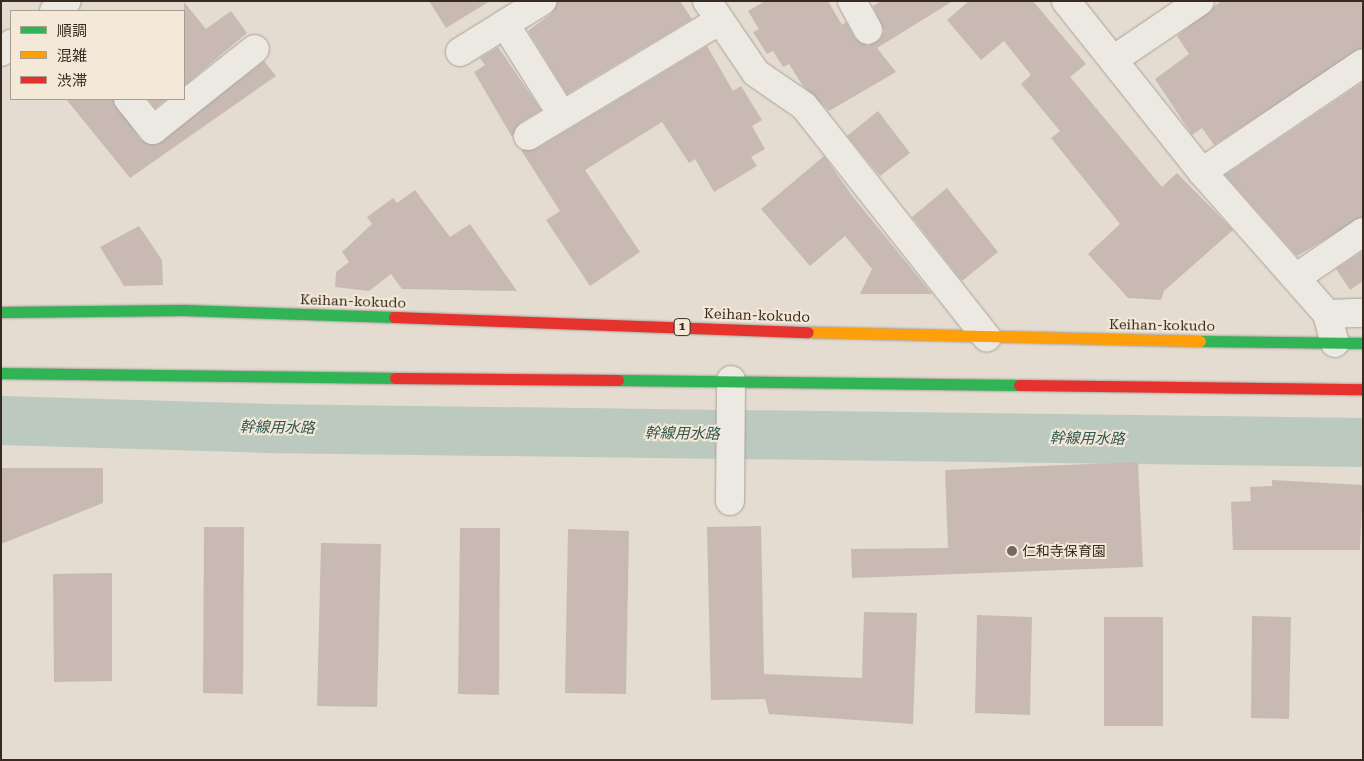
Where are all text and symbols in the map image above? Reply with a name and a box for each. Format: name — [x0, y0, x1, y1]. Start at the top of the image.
legend — [10, 10, 185, 100]
text: 順調 — [57, 22, 87, 40]
text: 混雑 — [57, 47, 87, 65]
text: 渋滞 — [57, 72, 87, 90]
street label: Keihan-kokudo — [300, 291, 406, 311]
street label: Keihan-kokudo — [704, 305, 810, 325]
street label: Keihan-kokudo — [1109, 316, 1215, 334]
road number: 1 — [673, 318, 691, 337]
water label: 幹線用水路 — [239, 418, 315, 438]
water label: 幹線用水路 — [644, 424, 720, 444]
water label: 幹線用水路 — [1049, 429, 1125, 449]
place label: 仁和寺保育園 — [1022, 543, 1106, 559]
marker: 仁和寺保育園 — [1006, 545, 1018, 557]

